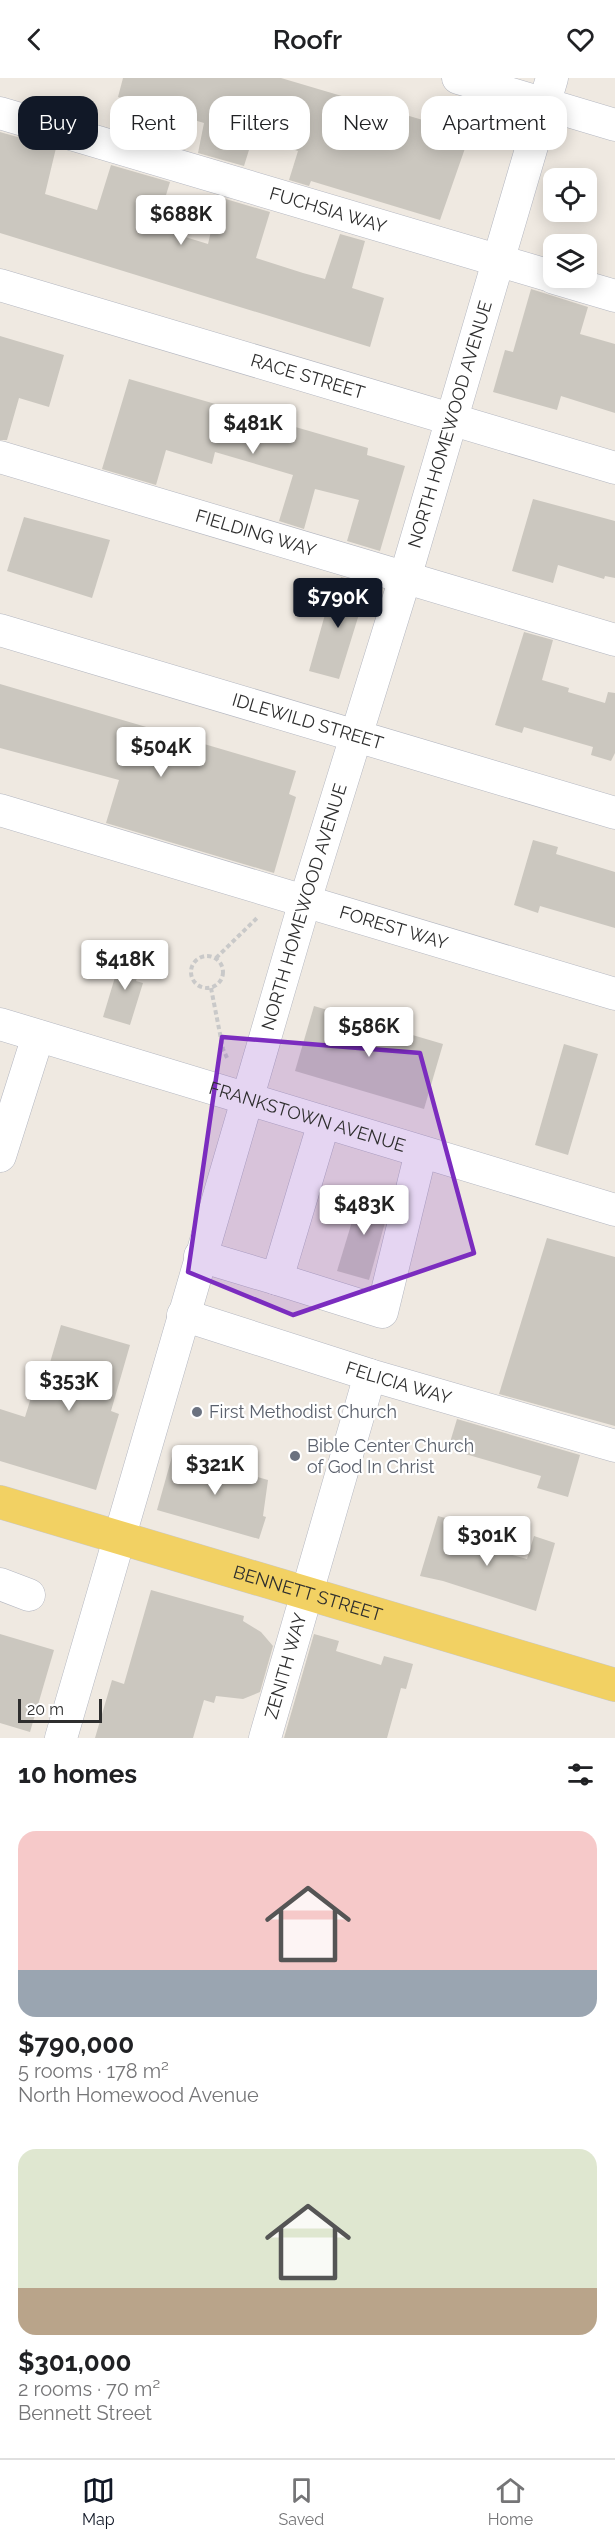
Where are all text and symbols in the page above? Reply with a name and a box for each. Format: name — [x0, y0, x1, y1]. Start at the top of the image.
icon: back — [18, 23, 51, 56]
icon: heart — [564, 23, 597, 56]
text: Roofr — [273, 24, 342, 55]
chip: Buy — [18, 96, 98, 150]
chip: Rent — [110, 96, 197, 150]
chip: Filters — [209, 96, 310, 150]
chip: New — [322, 96, 409, 150]
chip: Apartment — [421, 96, 567, 150]
map controls — [543, 168, 597, 288]
button: locate — [543, 168, 597, 222]
street label: FUCHSIA WAY — [267, 182, 389, 237]
pin: $688K — [139, 195, 223, 246]
text: $688K — [150, 202, 212, 226]
button: layers — [543, 234, 597, 288]
street label: NORTH HOMEWOOD AVENUE — [403, 298, 496, 550]
street label: RACE STREET — [248, 349, 367, 403]
pin: $481K — [211, 404, 295, 455]
text: $481K — [223, 411, 283, 435]
street label: FIELDING WAY — [193, 505, 319, 561]
pin: $790K — [296, 578, 380, 629]
text: $790K — [307, 585, 369, 609]
street label: IDLEWILD STREET — [230, 689, 386, 753]
pin: $504K — [119, 727, 203, 778]
text: $504K — [131, 734, 191, 758]
street label: NORTH HOMEWOOD AVENUE — [257, 781, 351, 1033]
street label: FOREST WAY — [337, 901, 451, 954]
pin: $418K — [83, 940, 167, 991]
text: $418K — [95, 947, 155, 971]
pin: $586K — [327, 1007, 411, 1058]
text: $586K — [338, 1014, 400, 1038]
street label: FRANKSTOWN AVENUE — [207, 1077, 408, 1156]
pin: $483K — [322, 1185, 406, 1236]
text: $483K — [334, 1192, 394, 1216]
street label: FELICIA WAY — [343, 1357, 454, 1408]
pin: $353K — [27, 1361, 111, 1412]
text: $353K — [39, 1368, 99, 1392]
place label: First Methodist Church — [209, 1401, 397, 1422]
marker: First Methodist Church — [190, 1405, 204, 1419]
place label: Bible Center Church of God In Christ — [307, 1435, 474, 1477]
pin: $321K — [173, 1445, 257, 1496]
marker: Bible Center Church of God In Christ — [288, 1449, 302, 1463]
text: $321K — [186, 1452, 244, 1476]
pin: $301K — [445, 1516, 529, 1567]
text: $301K — [457, 1523, 517, 1547]
street label: BENNETT STREET — [231, 1561, 385, 1625]
street label: ZENITH WAY — [260, 1610, 311, 1721]
scale bar — [18, 1696, 102, 1724]
text: 20 m — [27, 1700, 64, 1719]
icon: filters — [564, 1758, 597, 1791]
text: 10 homes — [18, 1759, 137, 1789]
icon: home — [254, 1870, 362, 1978]
text: $790,000 — [18, 2029, 134, 2059]
text: 5 rooms · 178 m² — [18, 2059, 169, 2083]
text: North Homewood Avenue — [18, 2083, 259, 2107]
icon: home — [254, 2188, 362, 2296]
text: $301,000 — [18, 2347, 132, 2377]
text: 2 rooms · 70 m² — [18, 2377, 160, 2401]
text: Bennett Street — [18, 2401, 152, 2425]
tab: Map — [82, 2474, 115, 2529]
tab: Saved — [278, 2474, 324, 2529]
tab: Home — [488, 2474, 533, 2529]

